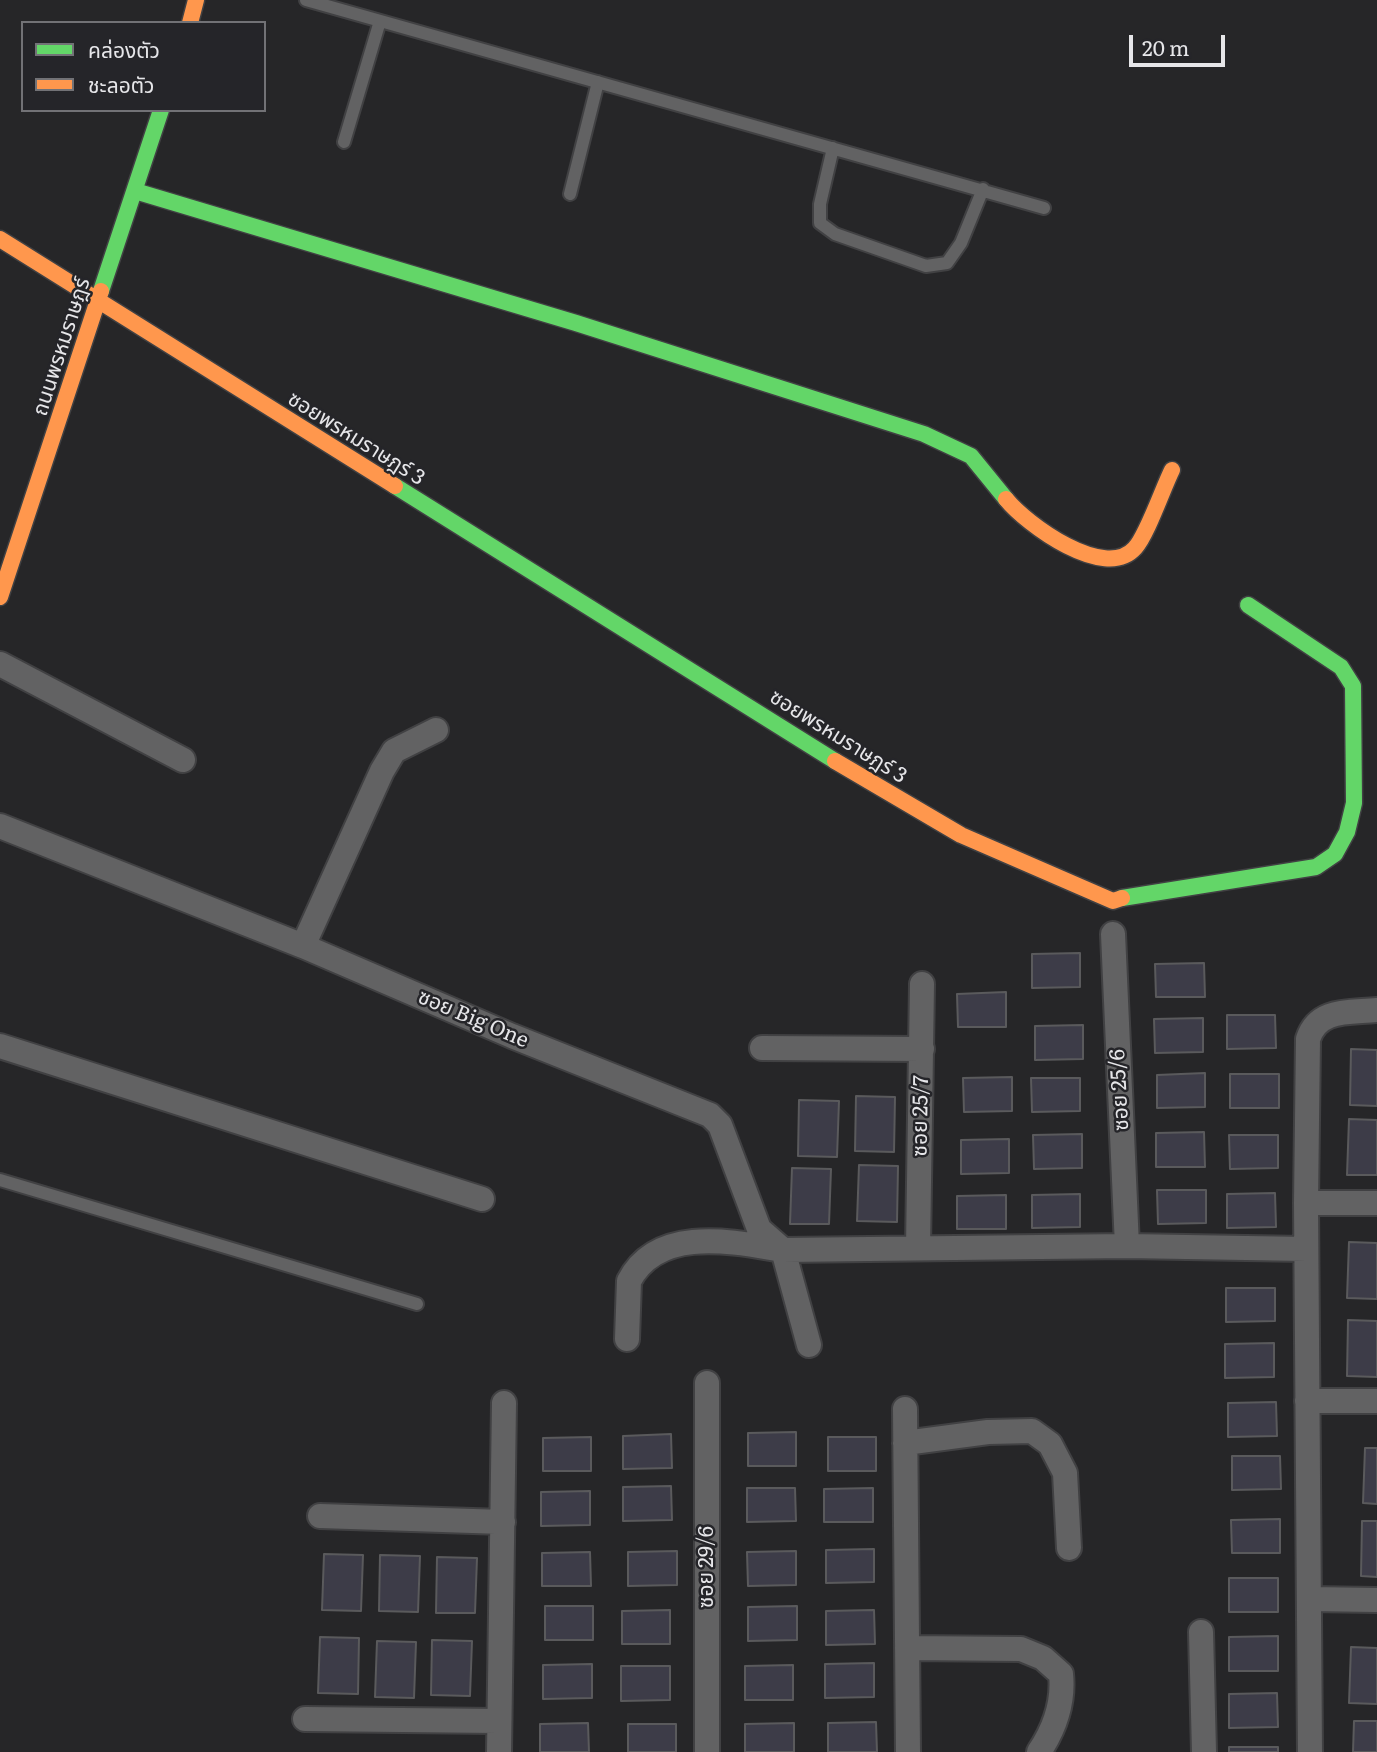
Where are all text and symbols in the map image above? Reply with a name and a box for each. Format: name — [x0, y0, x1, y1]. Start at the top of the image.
legend — [21, 21, 266, 112]
scale bar — [1132, 21, 1228, 65]
text: 20 m — [1142, 31, 1189, 62]
text: คล่องตัว — [88, 33, 160, 64]
text: ชะลอตัว — [88, 68, 154, 99]
street label: ถนนพรหมราษฎร์ — [28, 275, 96, 419]
street label: ซอยพรหมราษฎร์ 3 — [283, 387, 429, 491]
street label: ซอยพรหมราษฎร์ 3 — [765, 685, 911, 789]
street label: ซอย Big One — [414, 984, 532, 1054]
street label: ซอย 25/6 — [1105, 1048, 1135, 1132]
street label: ซอย 25/7 — [908, 1075, 934, 1157]
street label: ซอย 29/6 — [694, 1526, 720, 1608]

